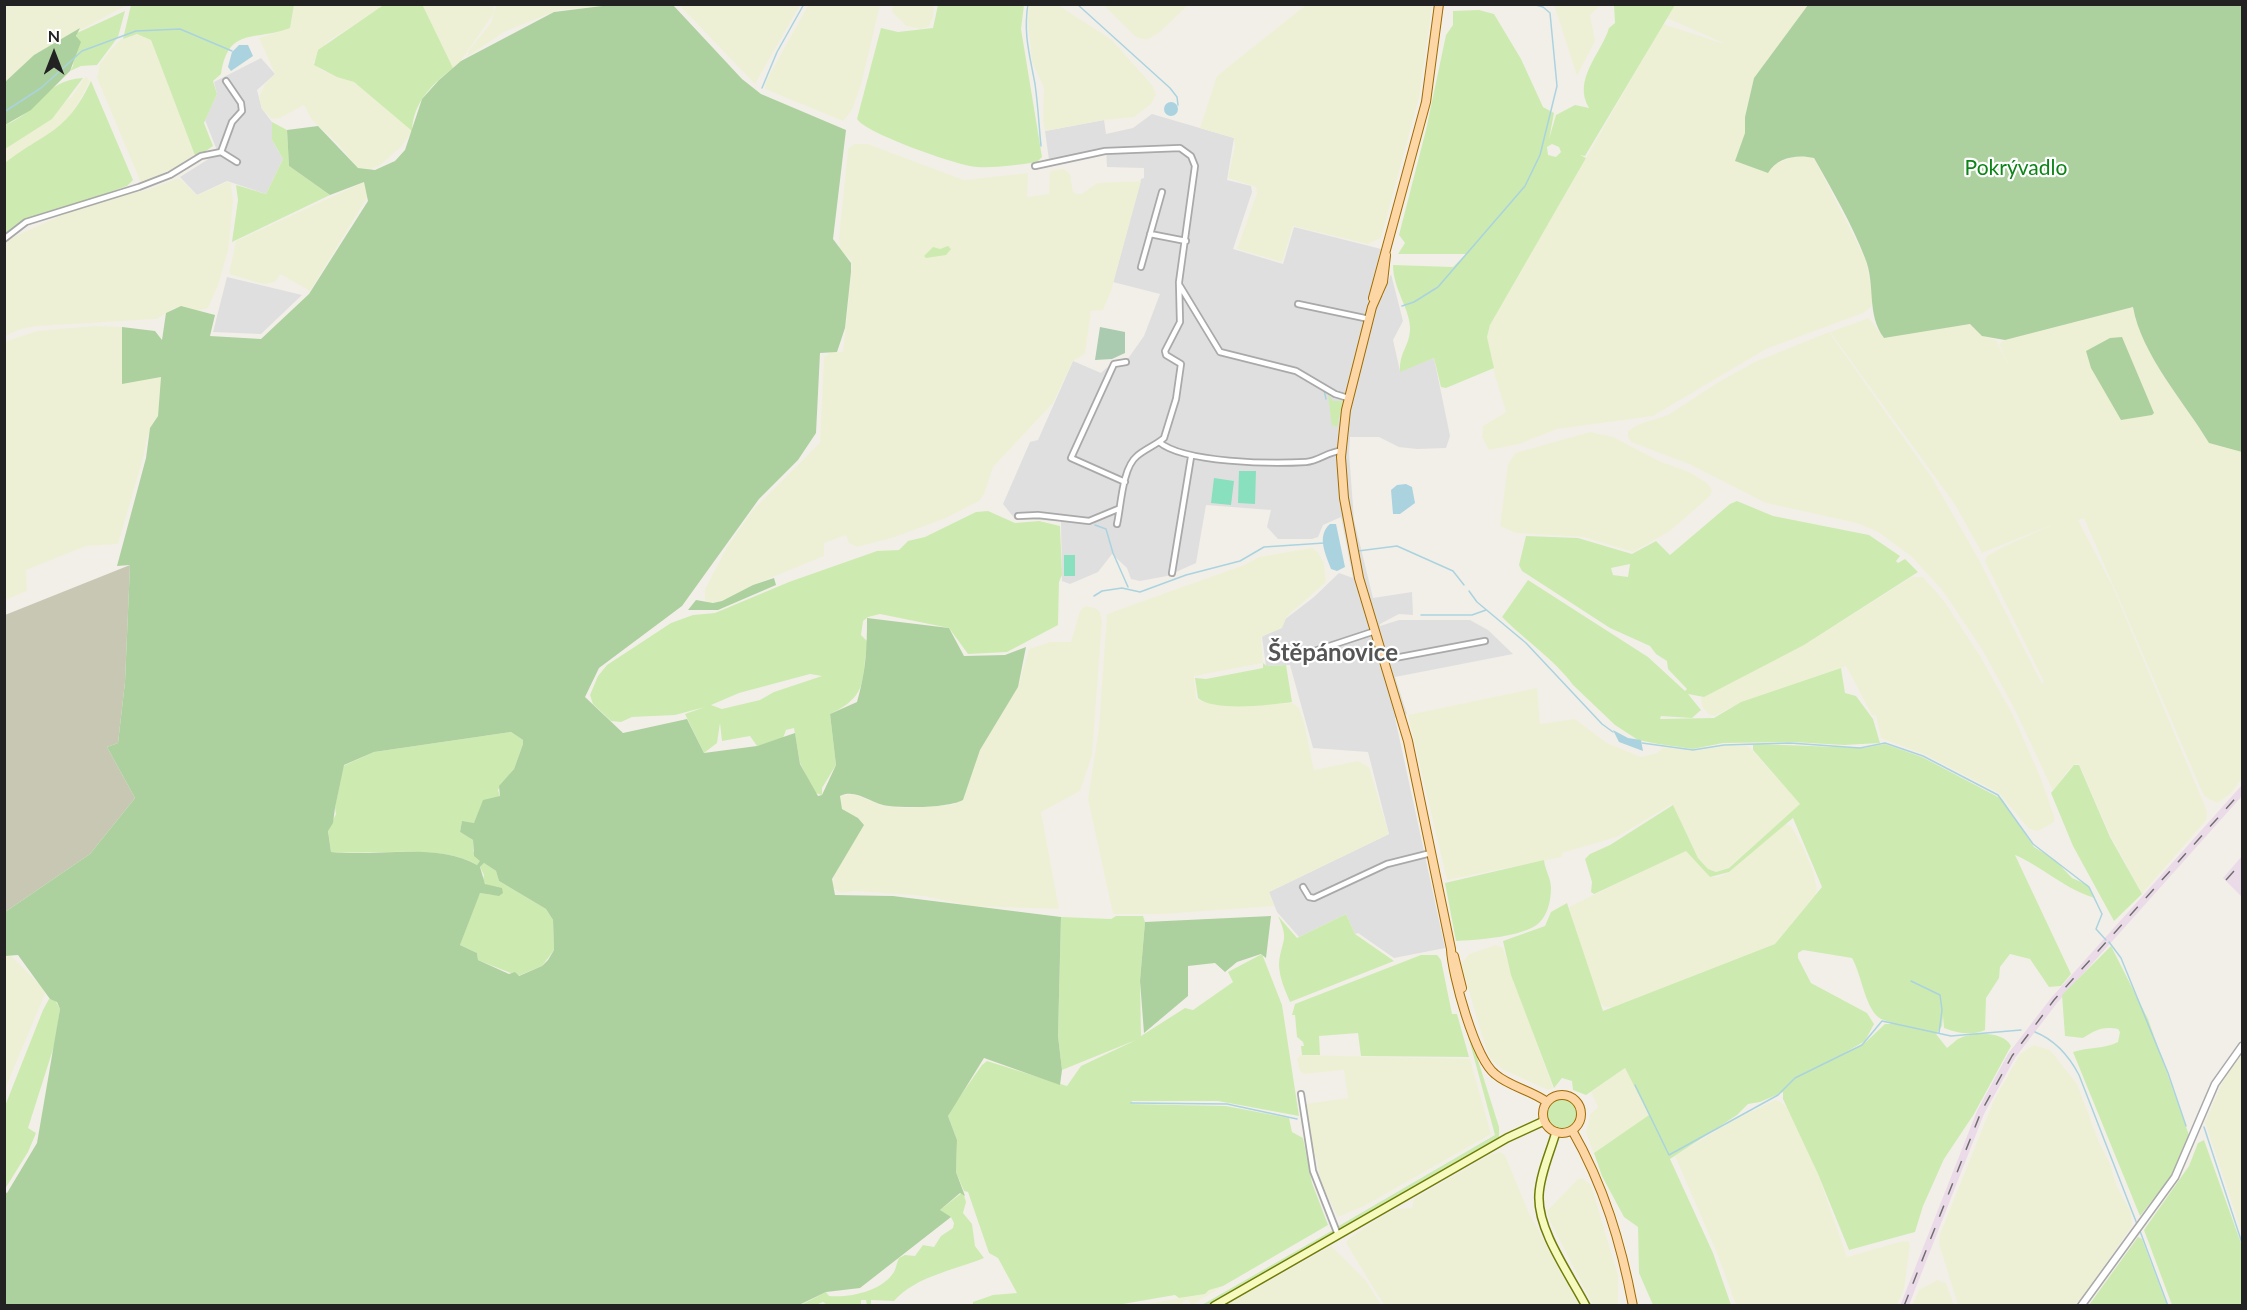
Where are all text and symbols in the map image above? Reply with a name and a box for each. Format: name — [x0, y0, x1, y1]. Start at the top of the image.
north arrow — [24, 24, 84, 84]
text: N — [48, 26, 60, 45]
park label: Pokrývadlo — [1965, 155, 2067, 181]
district label: Štěpánovice — [1268, 639, 1398, 667]

